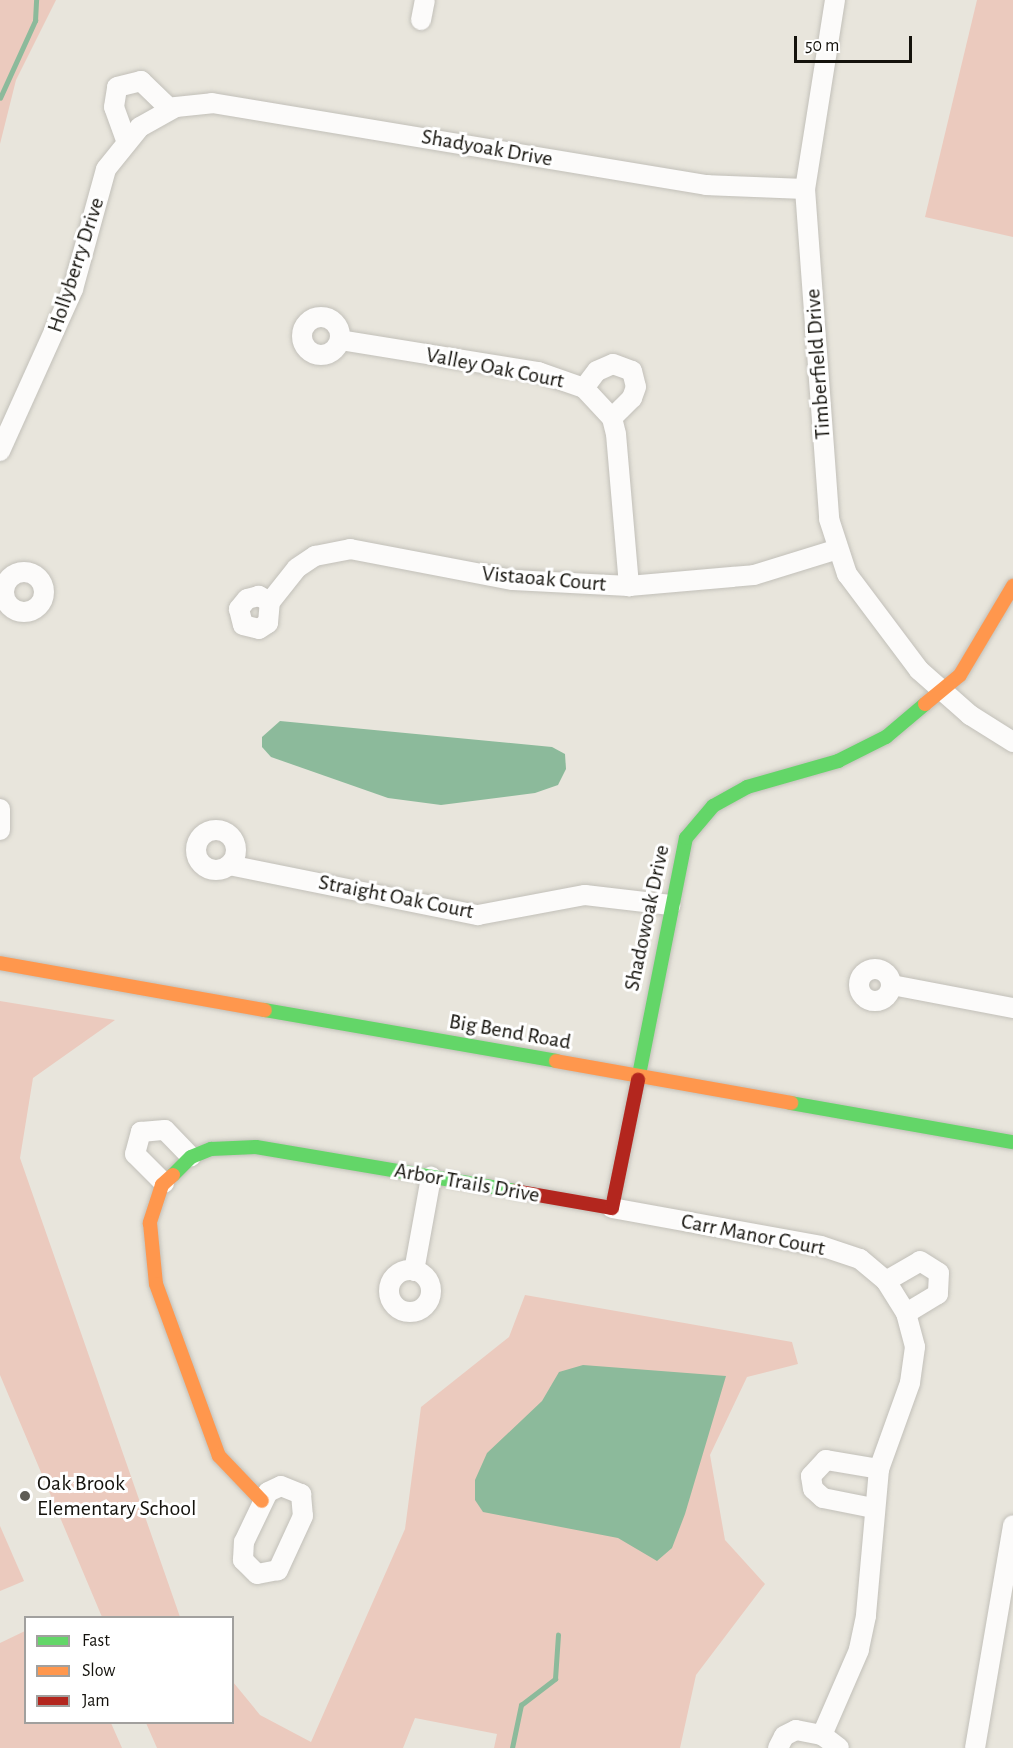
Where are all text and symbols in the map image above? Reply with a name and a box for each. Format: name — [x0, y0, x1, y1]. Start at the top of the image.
scale bar — [797, 24, 916, 62]
text: 50 m — [805, 37, 839, 55]
street label: Shadyoak Drive — [419, 123, 555, 173]
street label: Hollyberry Drive — [42, 194, 110, 336]
street label: Timberfield Drive — [800, 288, 836, 440]
street label: Valley Oak Court — [424, 342, 566, 394]
street label: Vistaoak Court — [481, 560, 607, 598]
street label: Shadowoak Drive — [619, 843, 675, 993]
street label: Straight Oak Court — [316, 869, 476, 925]
street label: Big Bend Road — [447, 1008, 573, 1056]
street label: Arbor Trails Drive — [392, 1157, 542, 1209]
street label: Carr Manor Court — [679, 1208, 827, 1262]
place label: Oak Brook Elementary School — [37, 1470, 196, 1522]
marker: Oak Brook Elementary School — [18, 1489, 32, 1503]
legend — [24, 1616, 234, 1724]
text: Fast — [82, 1632, 110, 1650]
text: Slow — [82, 1662, 115, 1680]
text: Jam — [82, 1692, 110, 1710]

